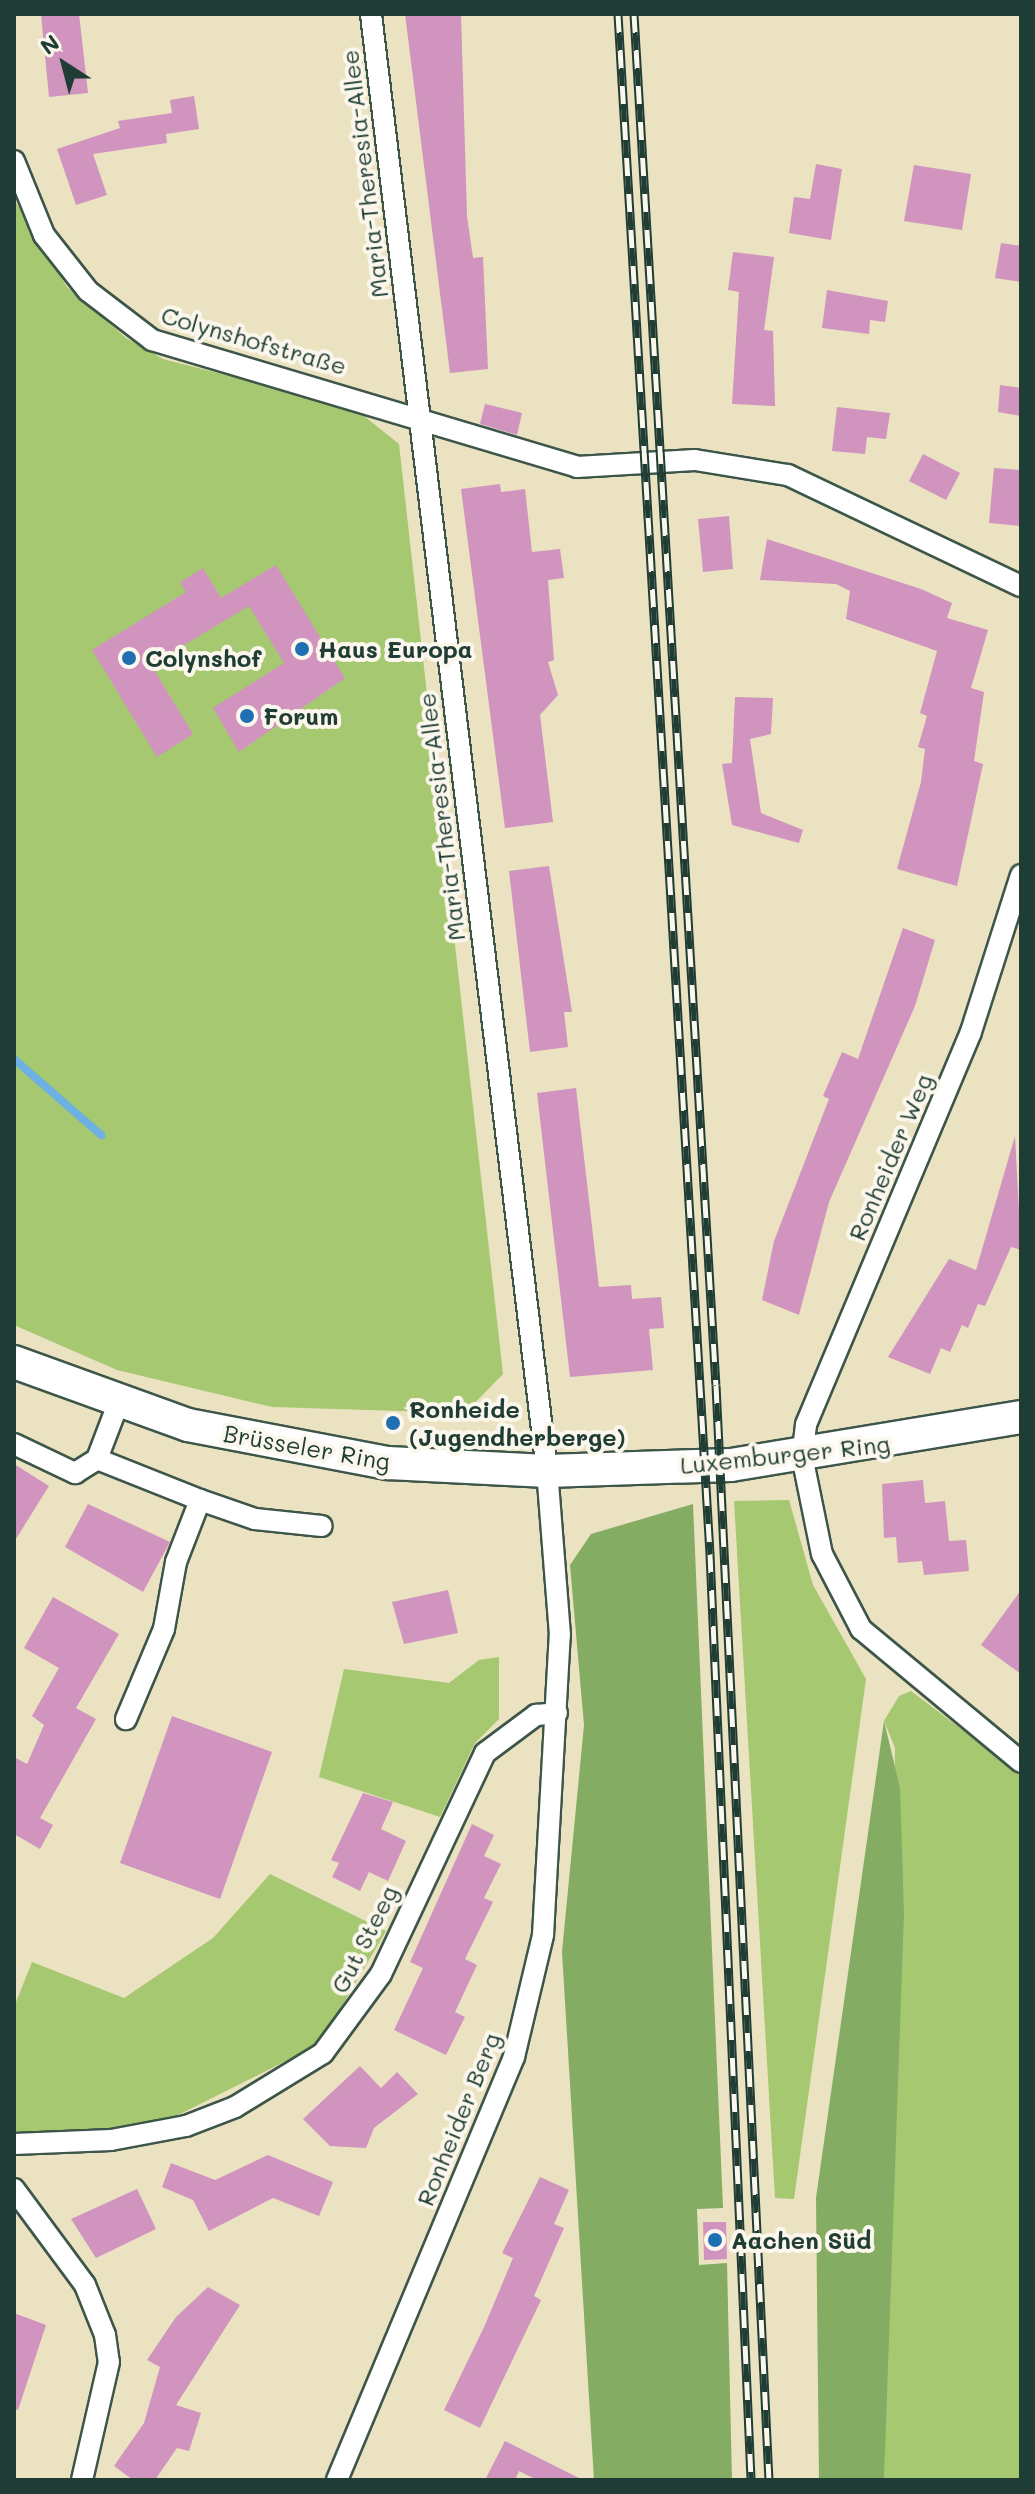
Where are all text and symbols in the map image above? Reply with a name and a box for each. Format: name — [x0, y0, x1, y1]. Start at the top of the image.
north arrow — [24, 24, 104, 104]
text: N — [34, 28, 65, 61]
street label: Maria-Theresia-Allee — [334, 48, 394, 300]
street label: Colynshofstraße — [158, 300, 350, 380]
place label: Haus Europa — [318, 635, 473, 663]
marker: Haus Europa — [293, 640, 311, 658]
place label: Colynshof — [145, 644, 262, 672]
marker: Colynshof — [120, 649, 138, 667]
street label: Maria-Theresia-Allee — [411, 691, 471, 943]
place label: Forum — [263, 702, 338, 730]
marker: Forum — [238, 707, 256, 725]
street label: Ronheider Weg — [842, 1069, 938, 1245]
place label: Ronheide (Jugendherberge) — [409, 1395, 626, 1451]
marker: Ronheide (Jugendherberge) — [384, 1414, 402, 1432]
street label: Brüsseler Ring — [221, 1418, 393, 1476]
street label: Luxemburger Ring — [679, 1429, 891, 1479]
street label: Gut Steeg — [325, 1880, 403, 1998]
street label: Ronheider Berg — [410, 2028, 506, 2210]
place label: Aachen Süd — [731, 2226, 871, 2254]
marker: Aachen Süd — [706, 2231, 724, 2249]

